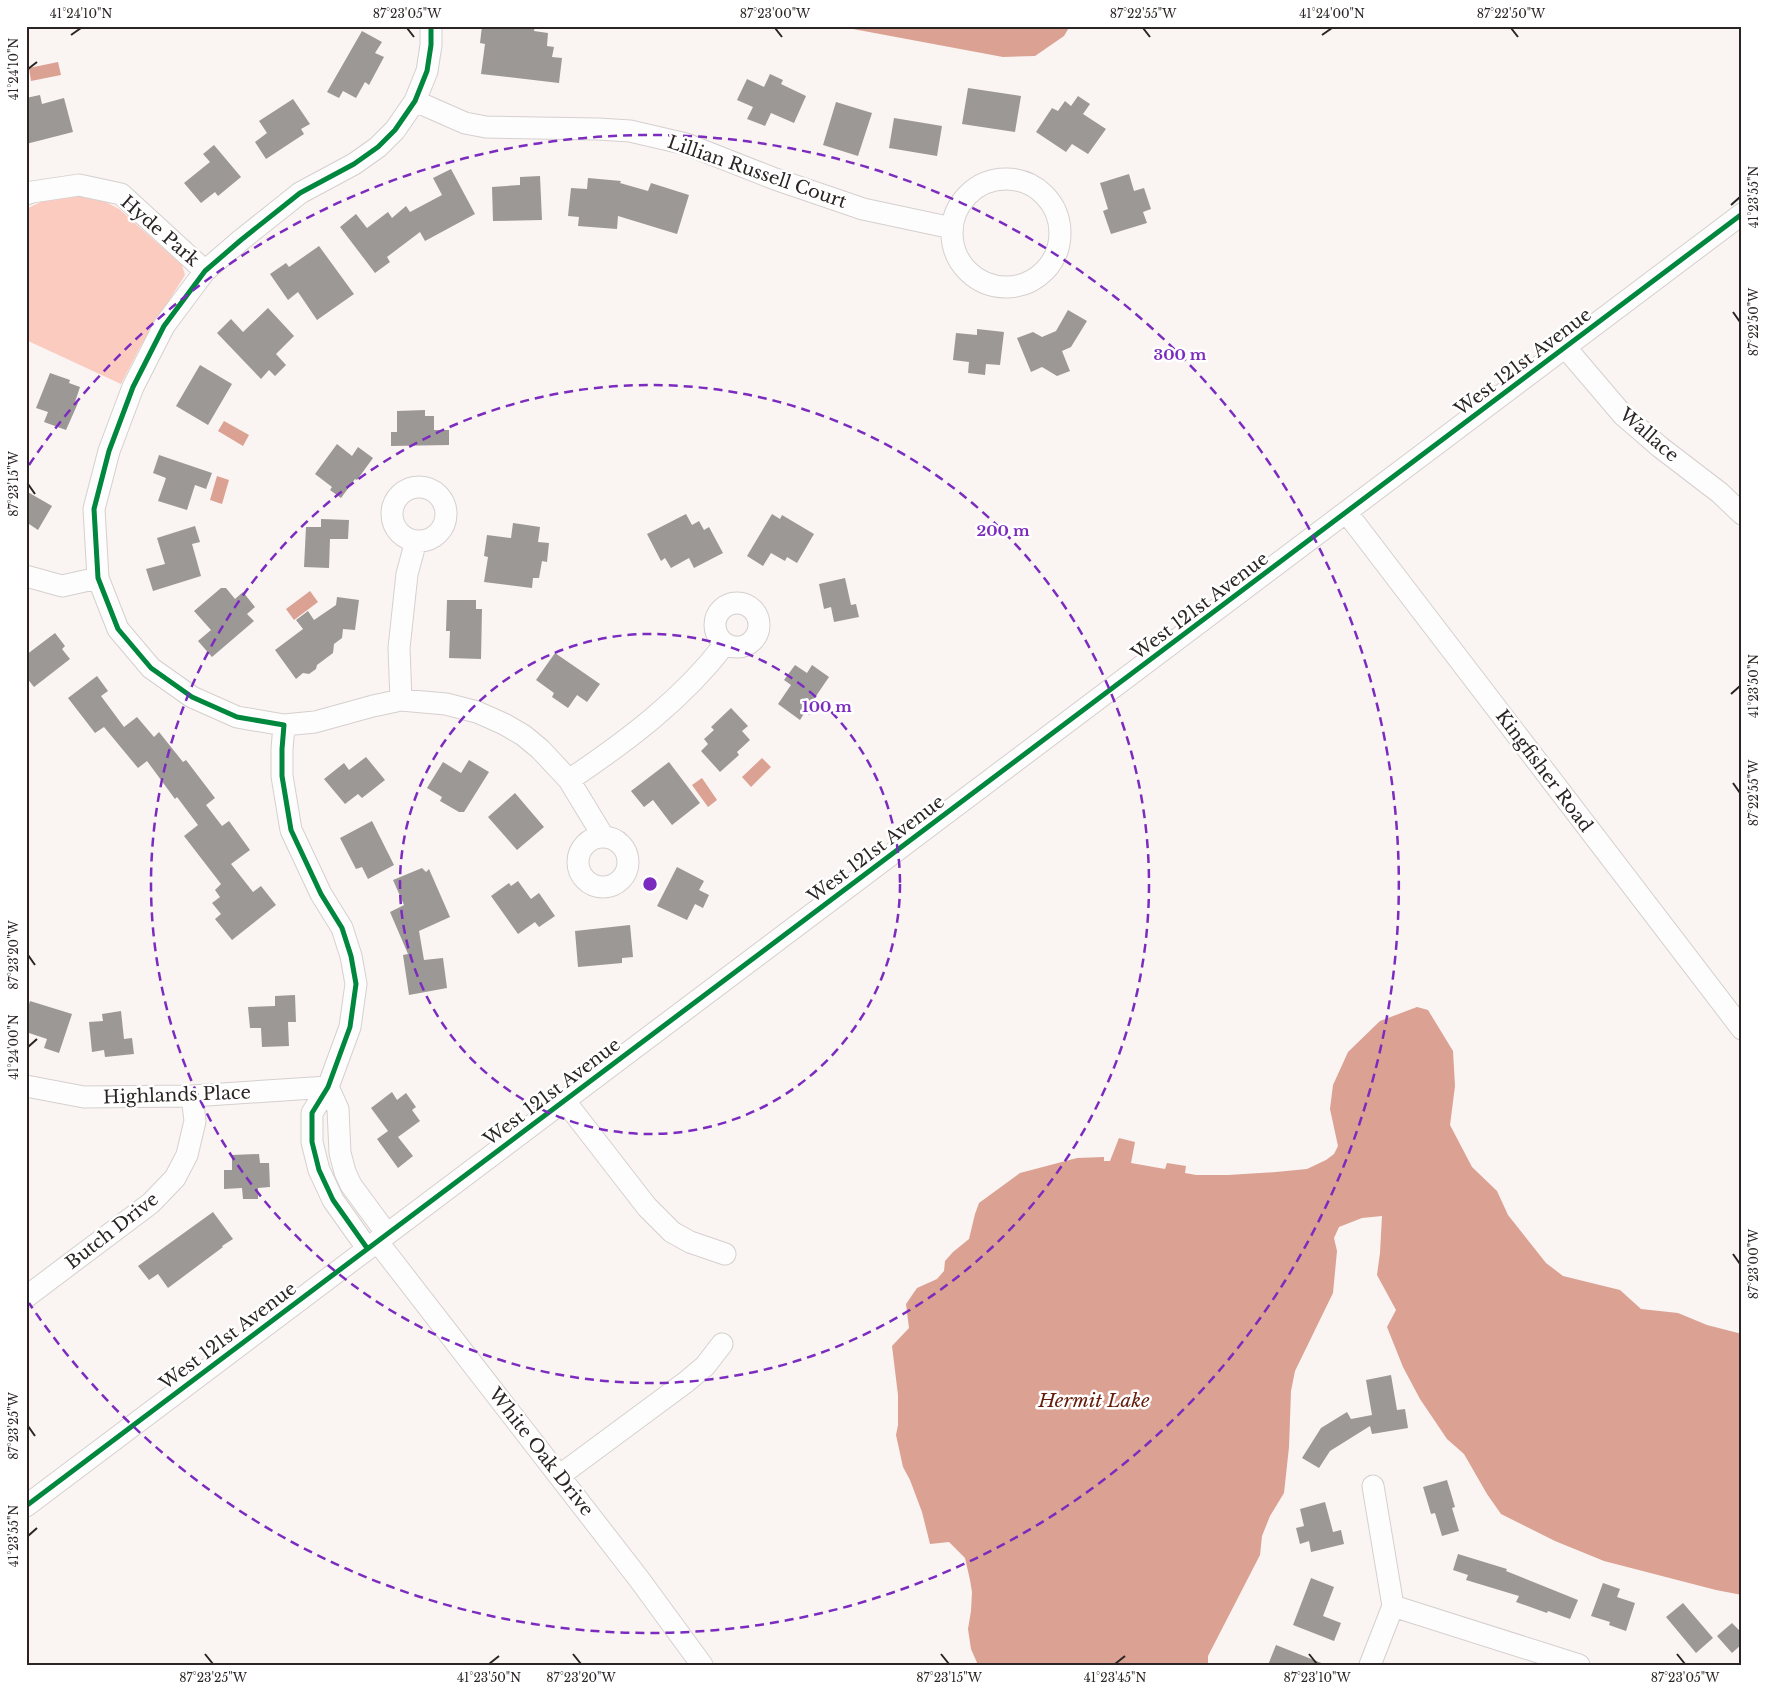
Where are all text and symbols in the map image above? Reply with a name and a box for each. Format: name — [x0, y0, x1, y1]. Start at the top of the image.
text: 41°24'10"N — [50, 6, 112, 21]
text: 87°23'05"W — [373, 6, 442, 21]
text: 87°23'00"W — [740, 6, 811, 21]
text: 87°22'55"W — [1110, 6, 1177, 21]
text: 41°24'00"N — [1299, 6, 1365, 21]
text: 87°22'50"W — [1477, 6, 1546, 21]
text: 41°24'10"N — [6, 38, 21, 100]
street label: Lillian Russell Court — [665, 131, 850, 213]
text: 41°23'55"N — [1746, 166, 1761, 228]
street label: Hyde Park — [116, 191, 204, 271]
text: 87°22'50"W — [1746, 287, 1761, 356]
street label: West 121st Avenue — [1450, 303, 1596, 421]
text: 300 m — [1154, 345, 1207, 364]
street label: Wallace — [1614, 403, 1683, 467]
text: 87°23'15"W — [6, 450, 21, 517]
text: 200 m — [977, 521, 1030, 540]
street label: West 121st Avenue — [1127, 547, 1273, 665]
text: 41°23'50"N — [1746, 654, 1761, 718]
text: 100 m — [802, 697, 852, 716]
street label: Kingfisher Road — [1491, 706, 1597, 836]
text: 87°22'55"W — [1746, 759, 1761, 826]
street label: West 121st Avenue — [803, 790, 949, 908]
centre of rings — [641, 875, 659, 893]
text: 87°23'20"W — [6, 919, 21, 990]
text: 41°24'00"N — [6, 1014, 21, 1080]
street label: West 121st Avenue — [479, 1033, 625, 1151]
street label: Highlands Place — [103, 1081, 251, 1109]
street label: Butch Drive — [61, 1188, 163, 1274]
text: 87°23'00"W — [1746, 1228, 1761, 1299]
street label: West 121st Avenue — [155, 1277, 301, 1395]
street label: White Oak Drive — [483, 1383, 598, 1520]
water label: Hermit Lake — [1037, 1389, 1150, 1412]
text: 87°23'25"W — [6, 1391, 21, 1460]
text: 41°23'55"N — [6, 1505, 21, 1567]
text: 87°23'25"W — [179, 1670, 248, 1685]
text: 41°23'50"N — [457, 1670, 521, 1685]
text: 87°23'20"W — [546, 1670, 617, 1685]
text: 87°23'15"W — [916, 1670, 983, 1685]
text: 41°23'45"N — [1084, 1670, 1146, 1685]
text: 87°23'10"W — [1283, 1670, 1352, 1685]
text: 87°23'05"W — [1651, 1670, 1720, 1685]

